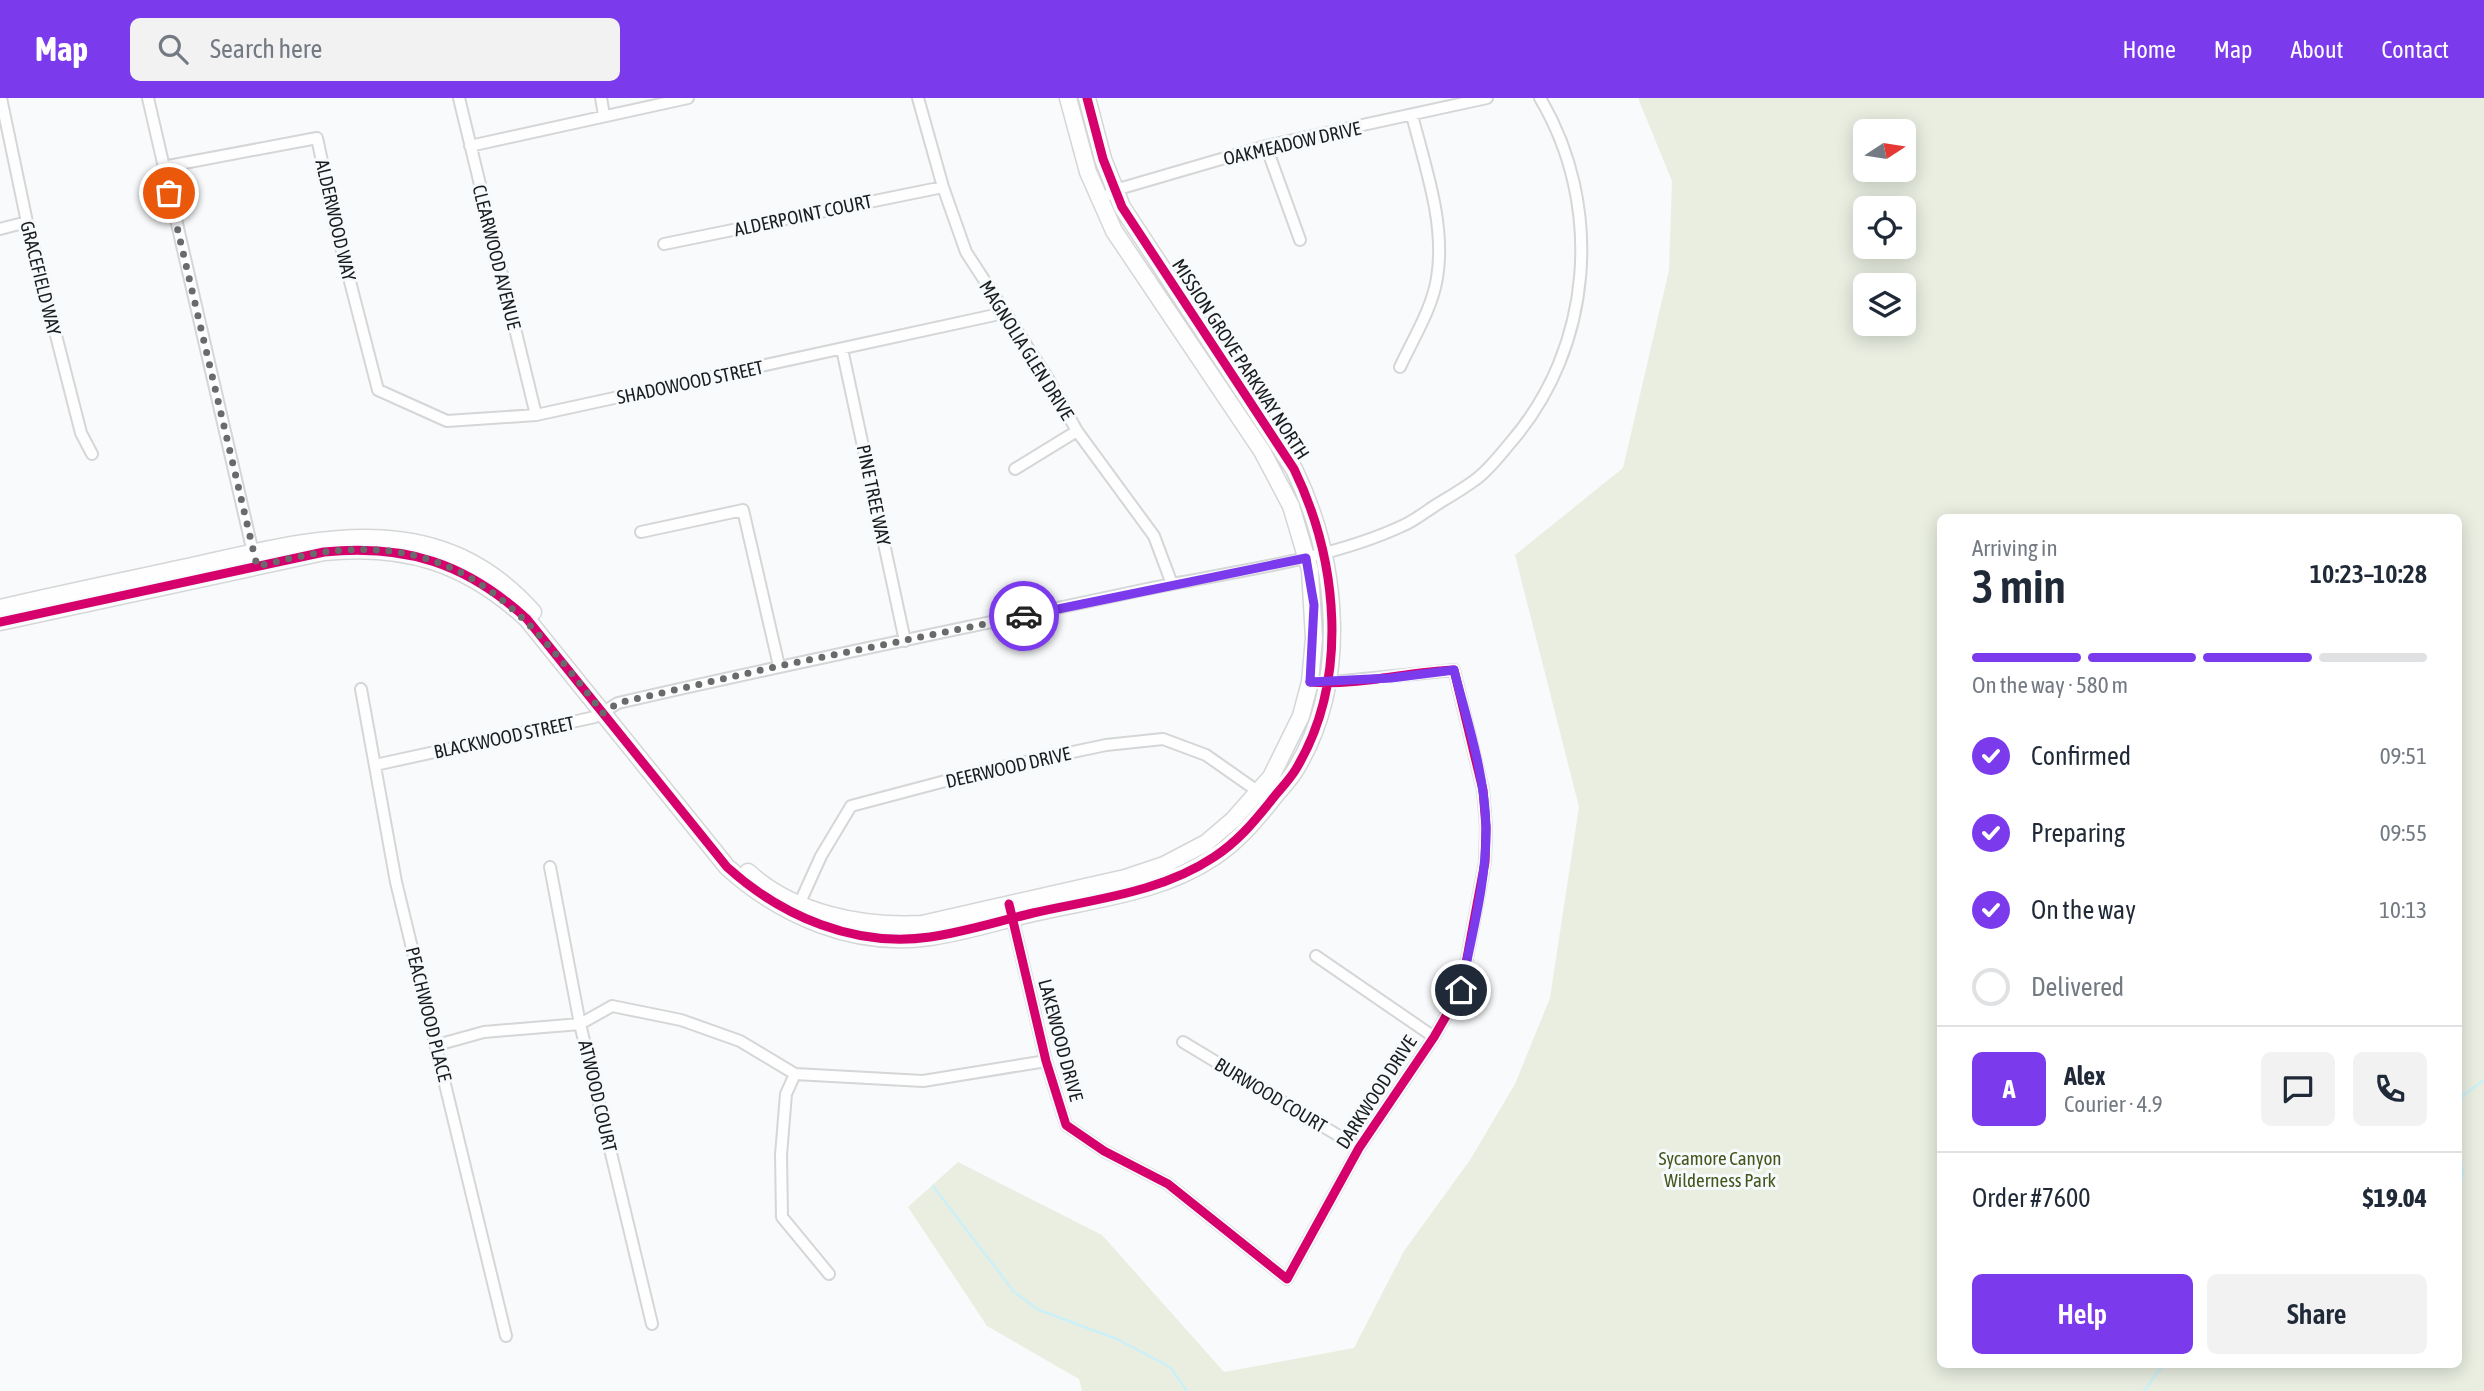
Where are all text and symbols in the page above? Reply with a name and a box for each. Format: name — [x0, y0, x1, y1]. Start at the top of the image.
search box — [130, 18, 620, 81]
text: Map — [35, 30, 88, 68]
icon: search — [154, 30, 192, 68]
text: Search here — [210, 34, 322, 64]
text: Home — [2122, 36, 2176, 63]
text: Map — [2214, 36, 2252, 63]
text: About — [2290, 36, 2343, 63]
text: Contact — [2381, 36, 2449, 63]
street label: OAKMEADOW DRIVE — [1221, 117, 1363, 169]
north arrow — [1853, 119, 1916, 182]
map controls — [1853, 119, 1916, 336]
street label: ALDERWOOD WAY — [311, 157, 361, 283]
pin — [139, 163, 199, 223]
icon: bag — [150, 174, 188, 212]
street label: CLEARWOOD AVENUE — [468, 182, 526, 332]
street label: ALDERPOINT COURT — [732, 189, 875, 240]
button: locate — [1853, 196, 1916, 259]
street label: GRACEFIELD WAY — [16, 219, 66, 338]
street label: MISSION GROVE PARKWAY NORTH — [1168, 255, 1314, 463]
button: layers — [1853, 273, 1916, 336]
street label: MAGNOLIA GLEN DRIVE — [975, 276, 1079, 424]
street label: SHADOWOOD STREET — [615, 356, 766, 408]
street label: PINE TREE WAY — [853, 442, 896, 548]
text: Arriving in — [1972, 535, 2058, 561]
text: 10:23–10:28 — [2310, 559, 2427, 589]
text: 3 min — [1972, 560, 2066, 613]
courier — [989, 581, 1059, 651]
icon: car — [1005, 597, 1043, 635]
text: On the way · 580 m — [1972, 672, 2128, 698]
street label: BLACKWOOD STREET — [432, 711, 577, 763]
icon: check — [1972, 737, 2010, 775]
text: Confirmed — [2031, 741, 2131, 771]
street label: DEERWOOD DRIVE — [943, 742, 1073, 792]
text: 09:51 — [2380, 743, 2427, 769]
icon: check — [1972, 814, 2010, 852]
text: Preparing — [2031, 818, 2125, 848]
text: 09:55 — [2380, 820, 2427, 846]
icon: check — [1972, 891, 2010, 929]
text: On the way — [2031, 895, 2136, 925]
text: 10:13 — [2379, 897, 2427, 923]
street label: PEACHWOOD PLACE — [402, 944, 456, 1084]
pin — [1431, 960, 1491, 1020]
icon: home — [1442, 971, 1480, 1009]
text: Delivered — [2031, 972, 2124, 1002]
street label: LAKEWOOD DRIVE — [1034, 977, 1088, 1103]
street label: DARKWOOD DRIVE — [1331, 1031, 1421, 1153]
street label: ATWOOD COURT — [574, 1038, 622, 1155]
button: chat — [2261, 1052, 2335, 1126]
button: phone — [2353, 1052, 2427, 1126]
street label: BURWOOD COURT — [1211, 1053, 1332, 1137]
text: Alex — [2064, 1061, 2105, 1091]
text: A — [2003, 1074, 2015, 1104]
text: Courier · 4.9 — [2064, 1091, 2163, 1117]
park label: Sycamore Canyon Wilderness Park — [1658, 1147, 1782, 1191]
text: Order #7600 — [1972, 1183, 2091, 1213]
text: $19.04 — [2363, 1183, 2427, 1213]
button: Help — [1972, 1274, 2193, 1354]
button: Share — [2207, 1274, 2427, 1354]

